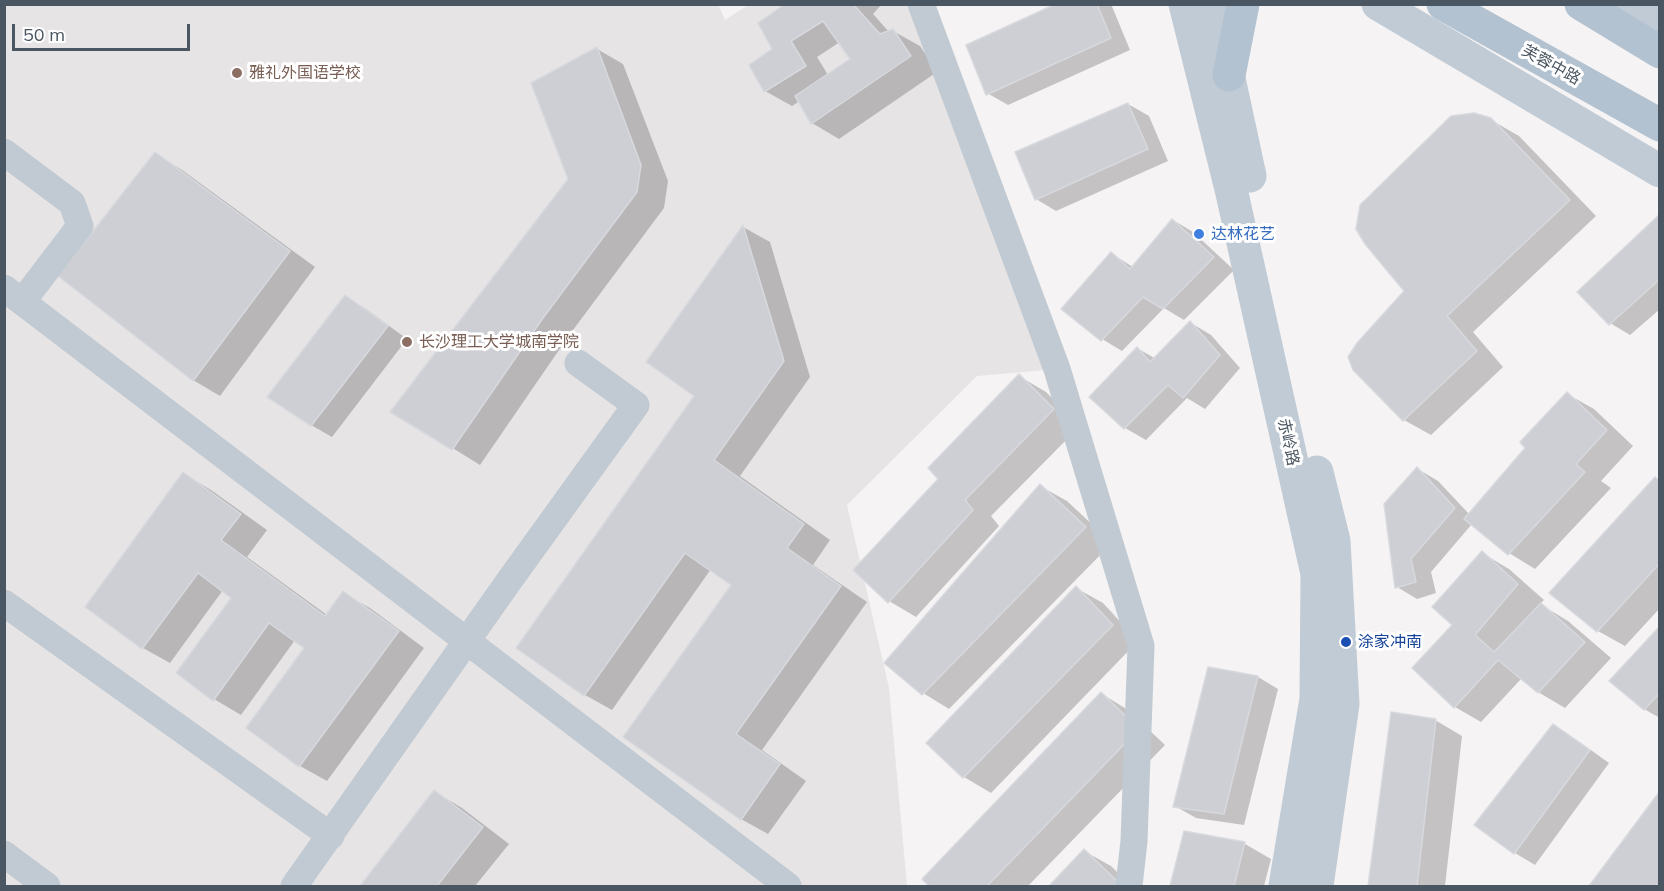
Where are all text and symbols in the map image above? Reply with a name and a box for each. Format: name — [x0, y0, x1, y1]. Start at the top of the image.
scale bar — [15, 12, 194, 50]
text: 50 m — [23, 23, 65, 46]
street label: 芙蓉中路 — [1518, 41, 1584, 89]
place label: 雅礼外国语学校 — [249, 63, 361, 83]
marker: 雅礼外国语学校 — [230, 66, 244, 80]
place label: 达林花艺 — [1211, 224, 1275, 244]
marker: 达林花艺 — [1192, 227, 1206, 241]
place label: 长沙理工大学城南学院 — [419, 332, 579, 352]
marker: 长沙理工大学城南学院 — [400, 335, 414, 349]
street label: 赤岭路 — [1273, 416, 1303, 468]
place label: 涂家冲南 — [1358, 632, 1422, 652]
marker: 涂家冲南 — [1339, 635, 1353, 649]

